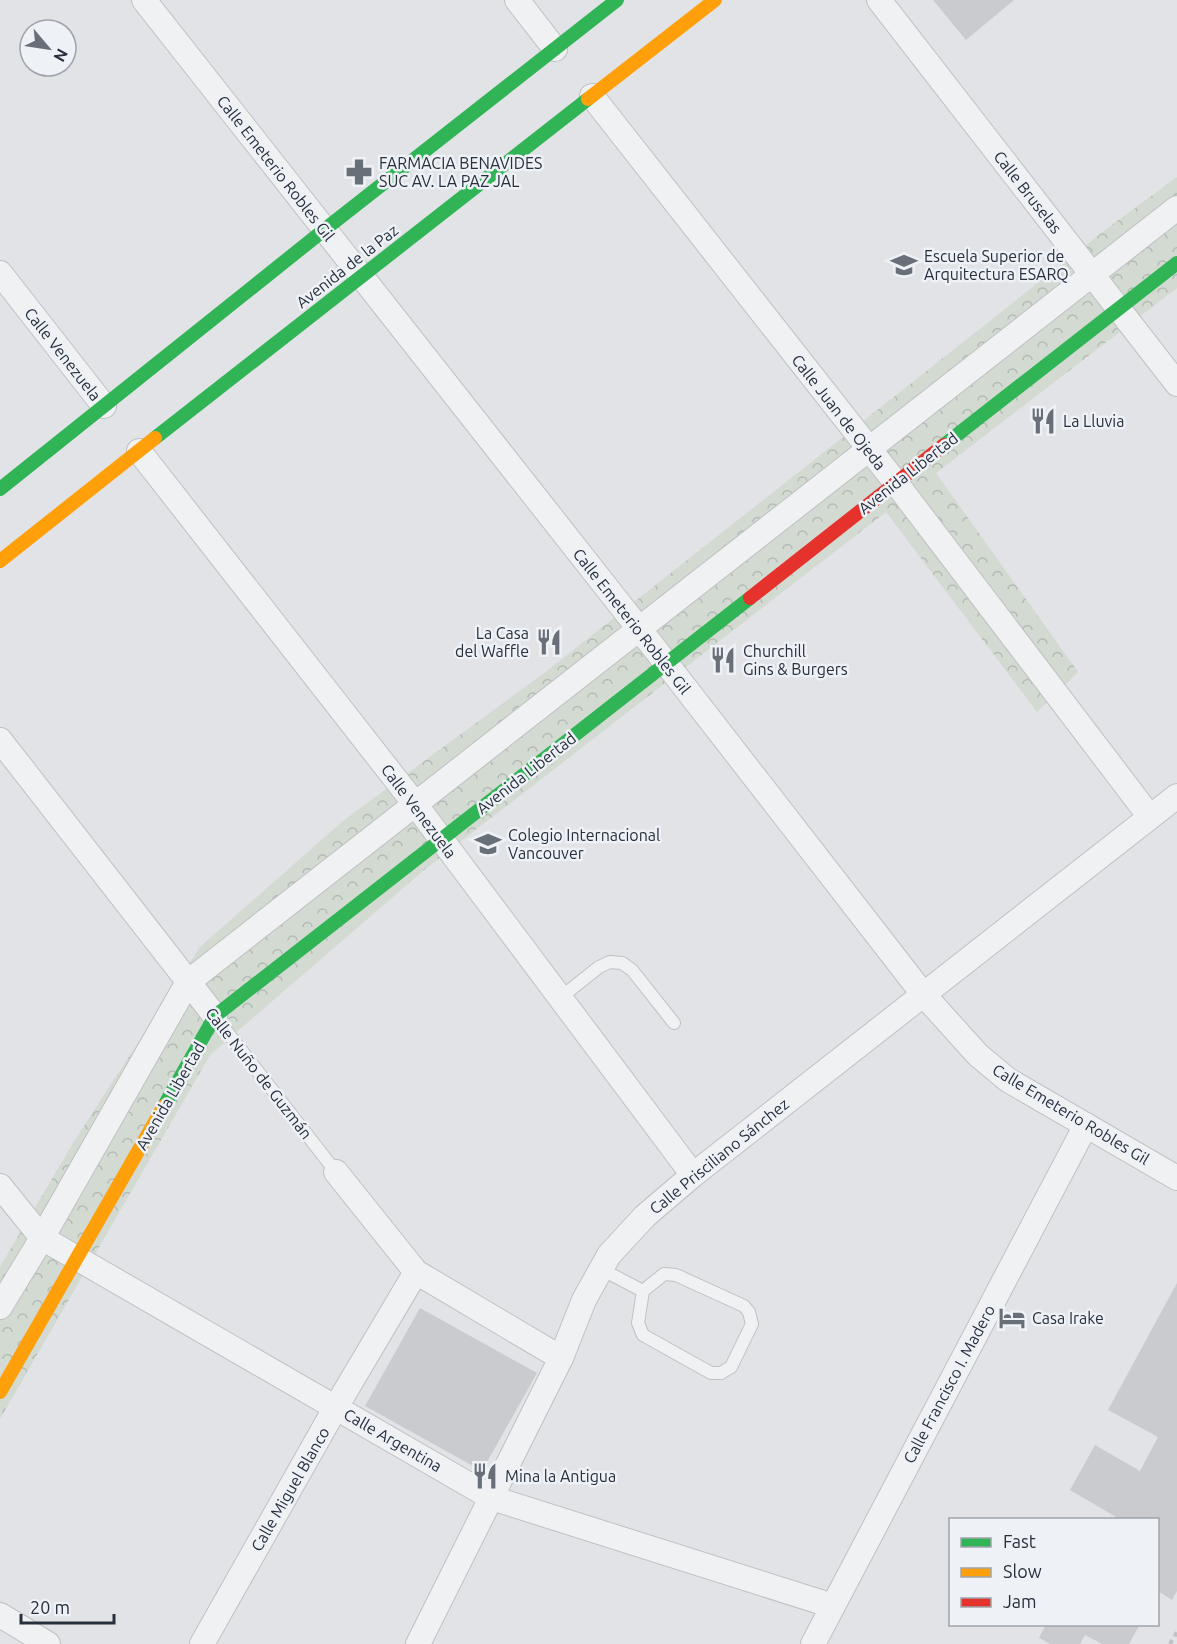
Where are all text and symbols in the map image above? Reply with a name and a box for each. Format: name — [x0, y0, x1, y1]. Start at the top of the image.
north arrow — [18, 18, 78, 78]
text: N — [50, 46, 72, 65]
street label: Calle Emeterio Robles Gil — [214, 92, 338, 244]
street label: Calle Bruselas — [990, 147, 1066, 237]
place label: FARMACIA BENAVIDES SUC AV. LA PAZ JAL — [379, 154, 542, 190]
pharmacy icon: FARMACIA BENAVIDES SUC AV. LA PAZ JAL — [344, 157, 374, 187]
street label: Avenida de la Paz — [293, 221, 401, 311]
place label: Escuela Superior de Arquitectura ESARQ — [924, 247, 1069, 283]
school or university icon: Escuela Superior de Arquitectura ESARQ — [889, 250, 919, 280]
street label: Calle Venezuela — [21, 304, 105, 404]
street label: Calle Juan de Ojeda — [788, 351, 890, 473]
restaurant icon: La Lluvia — [1028, 406, 1058, 436]
place label: La Lluvia — [1063, 412, 1124, 430]
street label: Avenida Libertad — [855, 429, 961, 517]
street label: Calle Emeterio Robles Gil — [570, 545, 694, 697]
place label: La Casa del Waffle — [455, 624, 529, 660]
restaurant icon: La Casa del Waffle — [534, 627, 564, 657]
place label: Churchill Gins & Burgers — [743, 642, 848, 678]
restaurant icon: Churchill Gins & Burgers — [708, 645, 738, 675]
street label: Avenida Libertad — [473, 729, 579, 817]
street label: Calle Venezuela — [378, 760, 460, 862]
place label: Colegio Internacional Vancouver — [508, 826, 660, 862]
school or university icon: Colegio Internacional Vancouver — [473, 829, 503, 859]
street label: Calle Nuño de Guzmán — [202, 1004, 316, 1142]
street label: Avenida Libertad — [132, 1039, 208, 1153]
street label: Calle Emeterio Robles Gil — [989, 1060, 1153, 1168]
street label: Calle Prisciliano Sánchez — [646, 1094, 792, 1218]
street label: Calle Francisco I. Madero — [900, 1302, 998, 1466]
hotel icon: Casa Irake — [997, 1303, 1027, 1333]
place label: Casa Irake — [1032, 1309, 1104, 1327]
street label: Calle Argentina — [341, 1405, 445, 1475]
street label: Calle Miguel Blanco — [247, 1424, 333, 1554]
restaurant icon: Mina la Antigua — [470, 1461, 500, 1491]
place label: Mina la Antigua — [505, 1467, 616, 1485]
legend — [949, 1518, 1159, 1626]
text: Fast — [1003, 1531, 1036, 1551]
text: Slow — [1003, 1561, 1042, 1581]
scale bar — [21, 1587, 114, 1625]
text: Jam — [1003, 1591, 1037, 1611]
text: 20 m — [30, 1597, 70, 1617]

